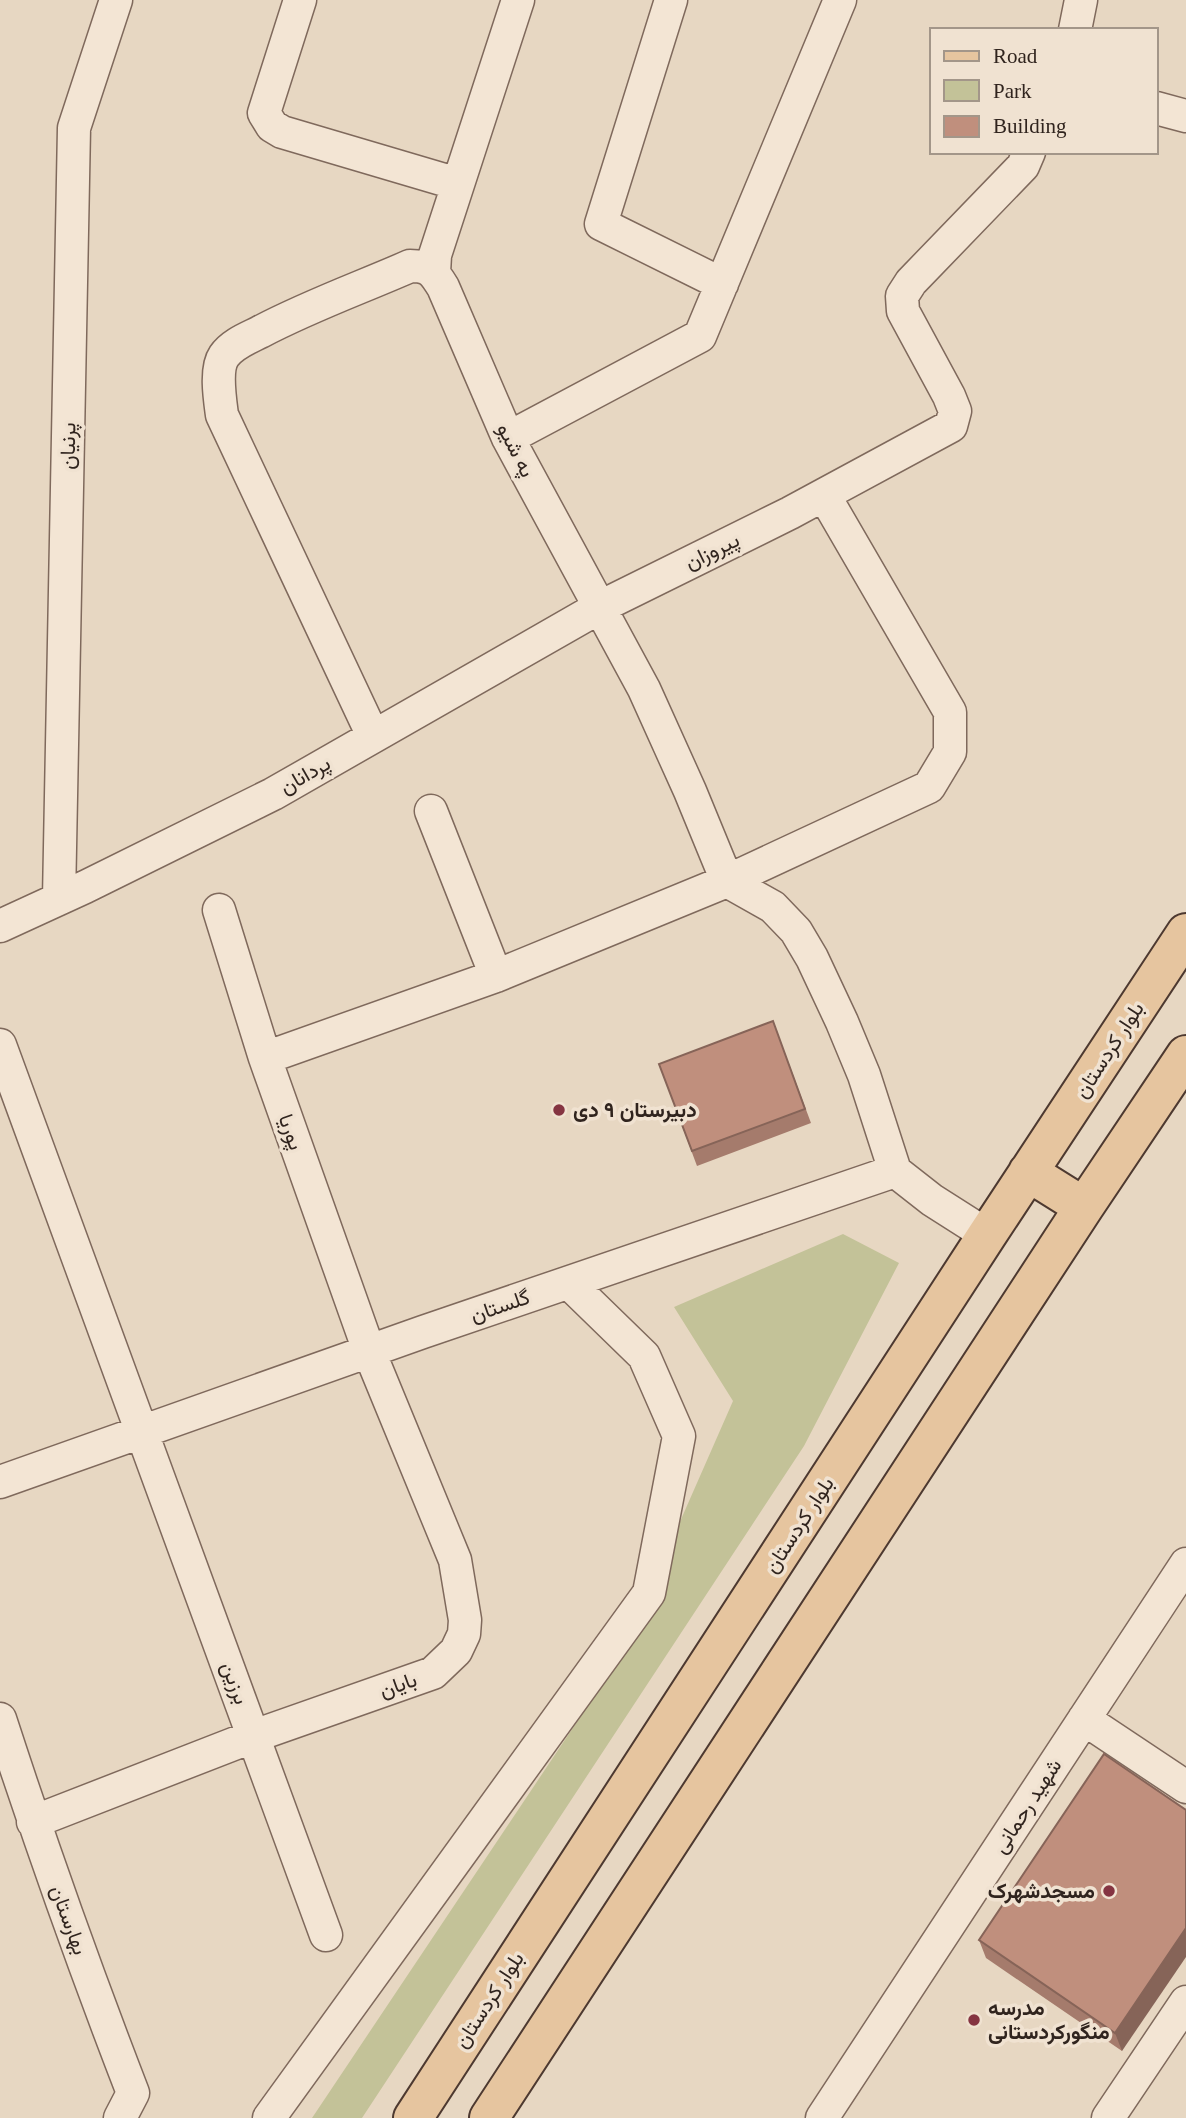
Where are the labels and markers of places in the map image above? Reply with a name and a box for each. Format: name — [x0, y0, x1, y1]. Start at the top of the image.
place label: دبیرستان ۹ دی — [573, 1098, 697, 1123]
marker: دبیرستان ۹ دی — [551, 1102, 567, 1118]
place label: مسجدشهرک — [988, 1879, 1095, 1904]
marker: مسجدشهرک — [1101, 1883, 1117, 1899]
place label: مدرسه منگورکردستانی — [988, 1996, 1110, 2045]
marker: مدرسه منگورکردستانی — [966, 2012, 982, 2028]

